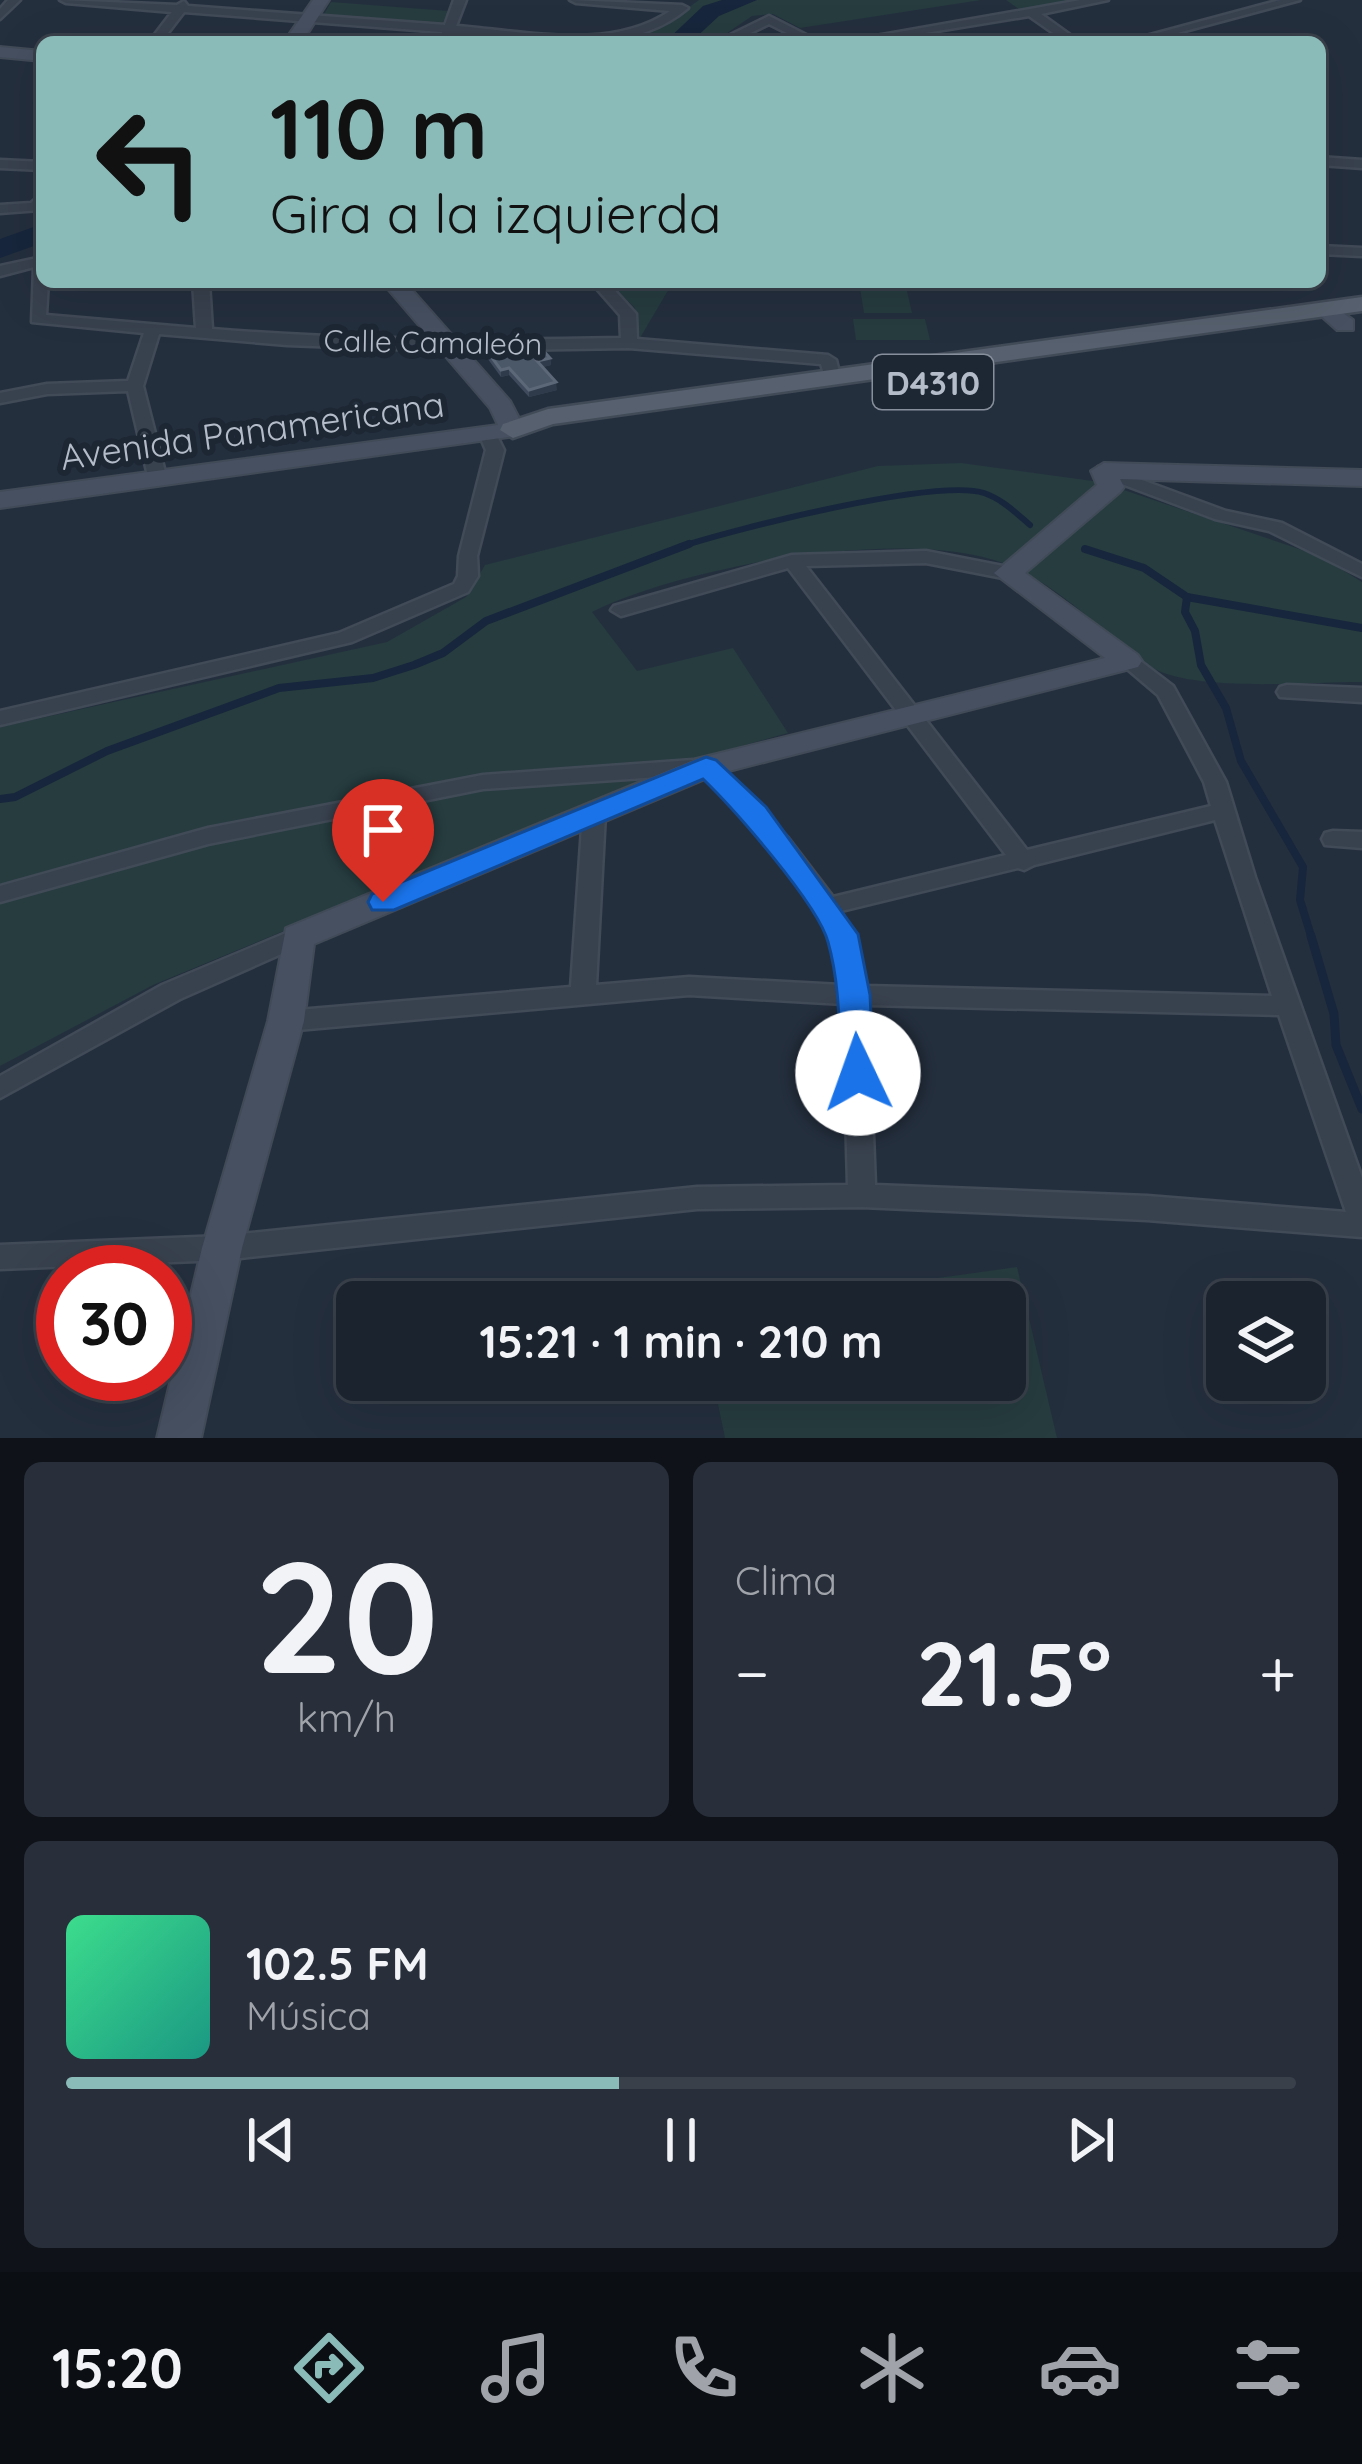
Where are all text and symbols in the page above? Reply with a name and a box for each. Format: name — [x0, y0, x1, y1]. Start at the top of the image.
text: 110 m — [270, 75, 488, 180]
icon: left — [72, 84, 228, 240]
text: Gira a la izquierda — [270, 179, 722, 247]
street label: Calle Camaleón — [323, 321, 543, 363]
road number: D4310 — [873, 355, 993, 409]
street label: Avenida Panamericana — [57, 381, 447, 479]
pin — [332, 779, 434, 902]
icon: arrive — [350, 797, 416, 863]
position arrow — [795, 1010, 921, 1136]
speed limit sign: 30 — [36, 1245, 192, 1401]
map controls — [1206, 1281, 1326, 1401]
button: layers — [1206, 1281, 1326, 1401]
text: 15:21 · 1 min · 210 m — [479, 1313, 883, 1369]
text: 20 — [254, 1517, 439, 1712]
text: Clima — [735, 1556, 837, 1605]
text: 21.5° — [916, 1616, 1112, 1729]
text: − — [735, 1631, 769, 1714]
text: + — [1259, 1631, 1296, 1714]
text: km/h — [297, 1693, 396, 1742]
text: 102.5 FM — [246, 1935, 429, 1991]
text: Música — [246, 1991, 371, 2040]
icon: previous — [238, 2107, 304, 2173]
icon: pause — [648, 2107, 714, 2173]
icon: next — [1058, 2107, 1124, 2173]
icon: directions — [287, 2326, 371, 2410]
icon: music — [474, 2326, 558, 2410]
icon: phone — [662, 2326, 746, 2410]
icon: climate — [850, 2326, 934, 2410]
icon: car — [1038, 2326, 1122, 2410]
icon: filters — [1226, 2326, 1310, 2410]
text: 15:20 — [52, 2334, 183, 2402]

